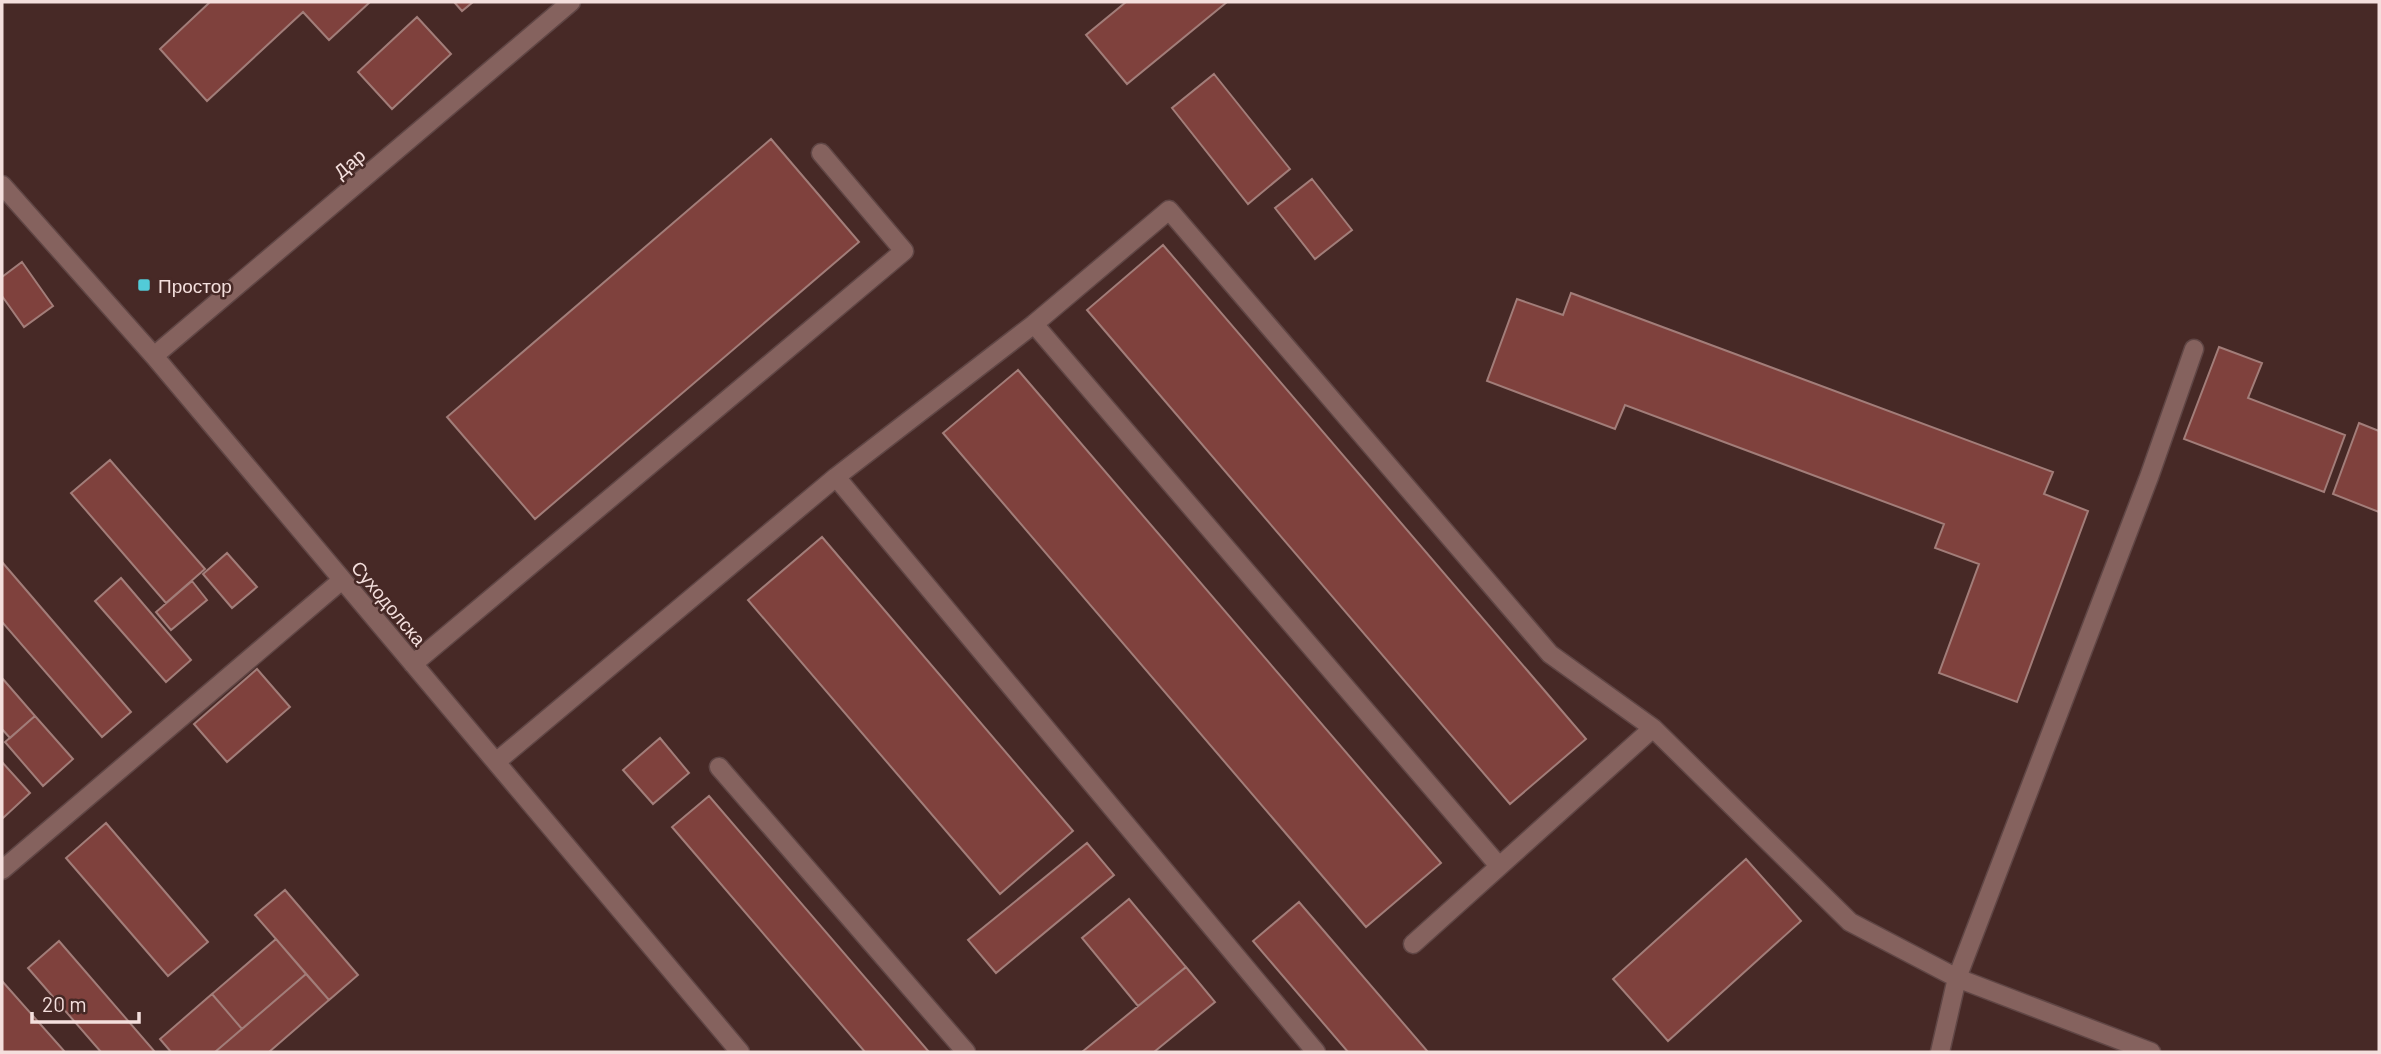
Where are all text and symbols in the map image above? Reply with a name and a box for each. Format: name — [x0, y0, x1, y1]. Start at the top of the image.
street label: Дар — [329, 143, 369, 183]
place label: Простор — [158, 274, 232, 297]
marker: Простор — [136, 277, 152, 293]
street label: Суходолска — [347, 556, 431, 650]
scale bar — [32, 981, 138, 1025]
text: 20 m — [42, 991, 87, 1016]

